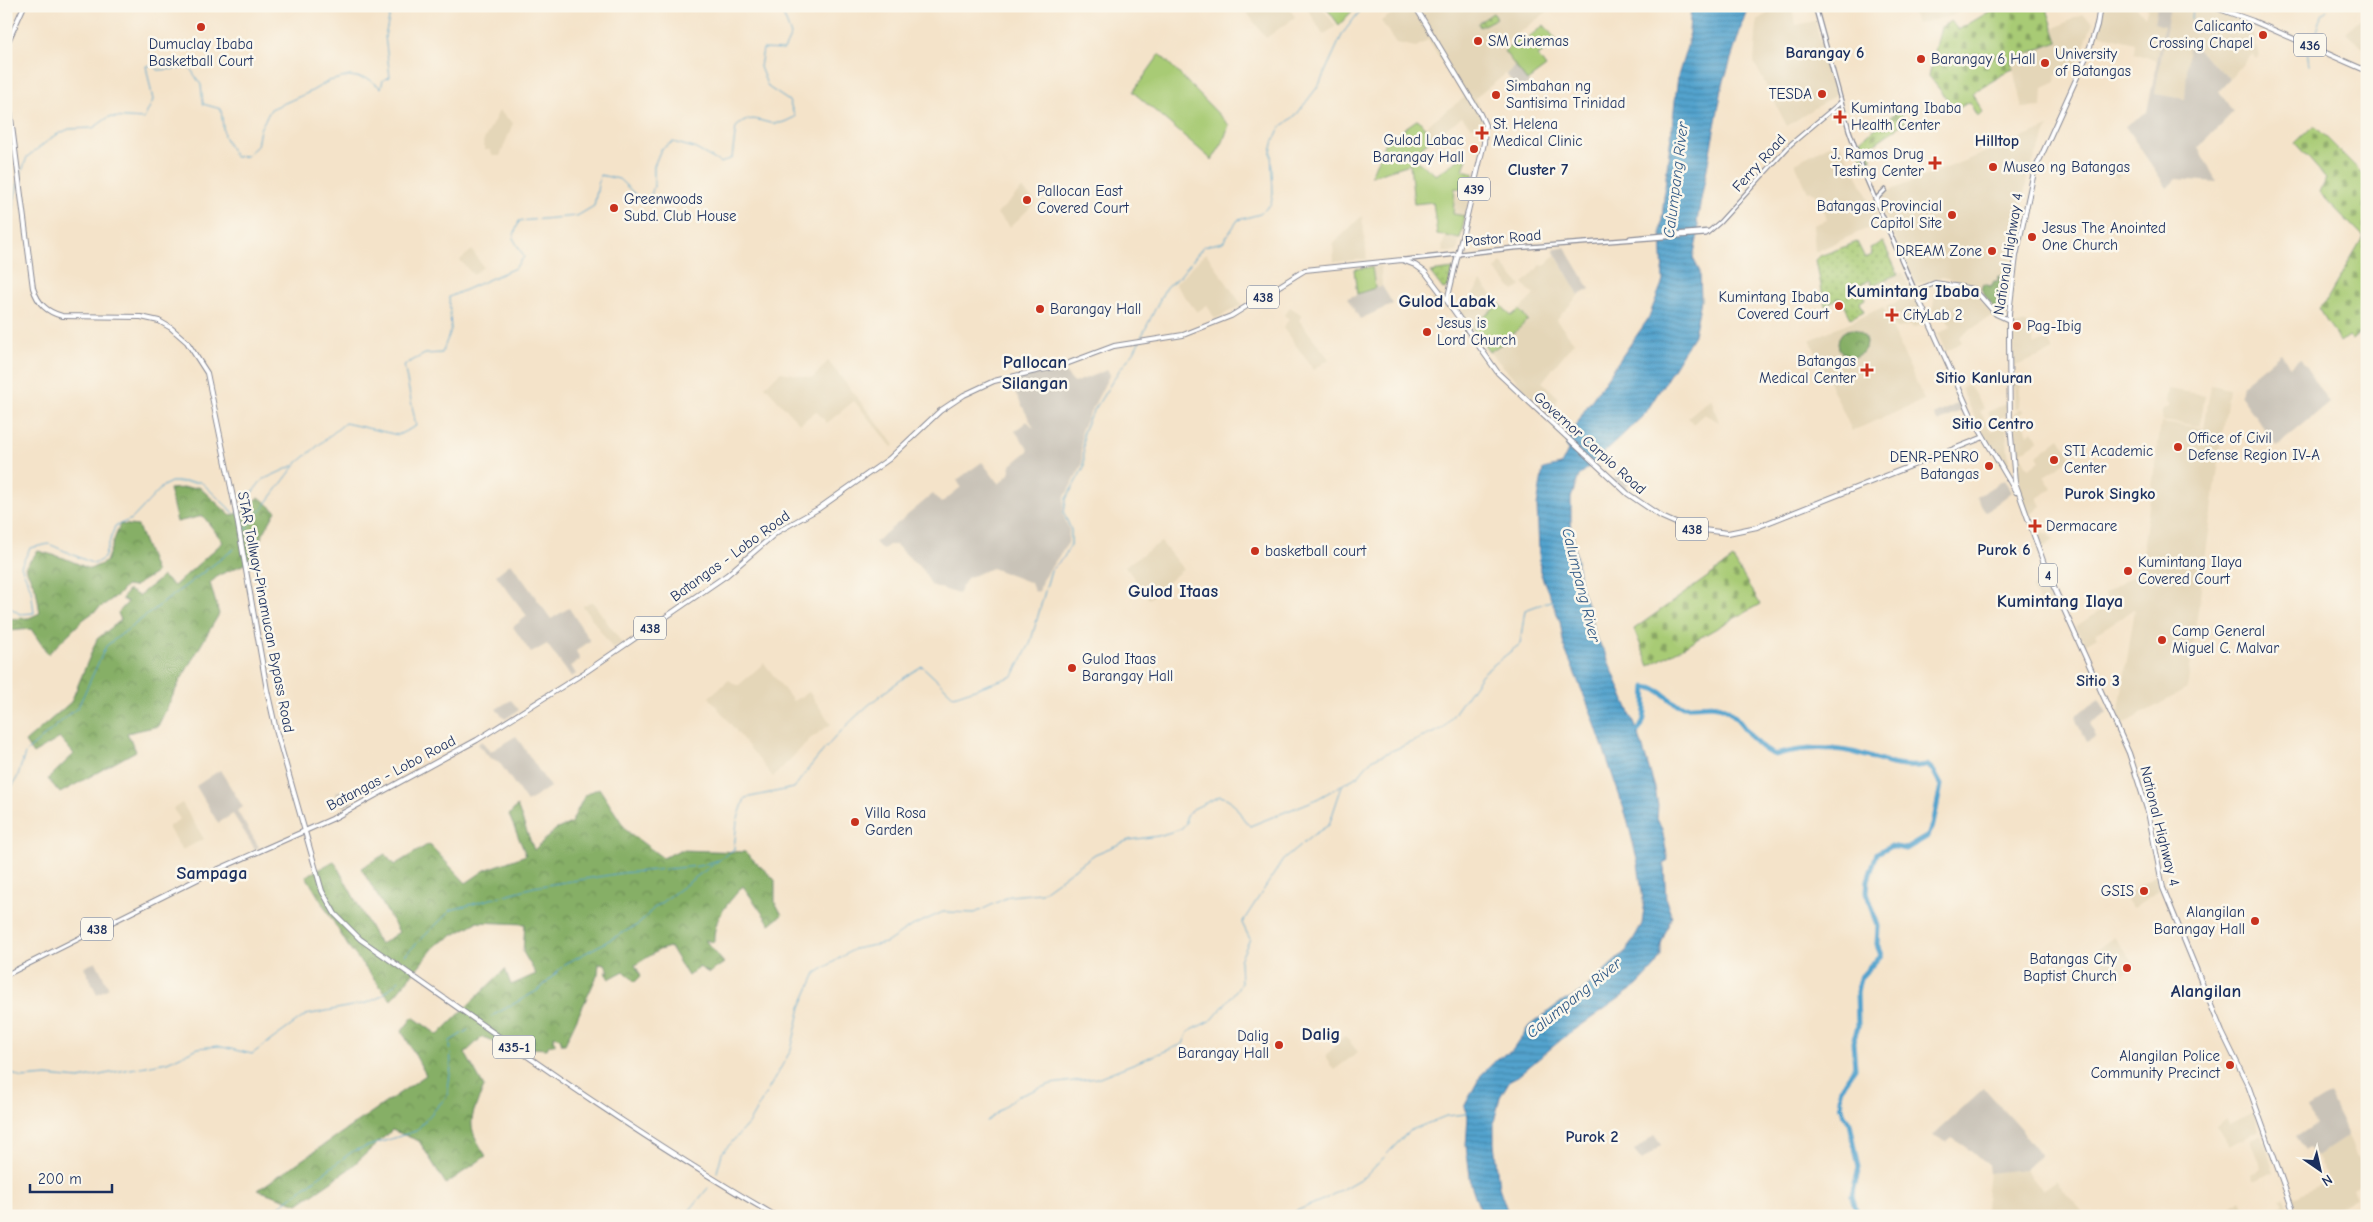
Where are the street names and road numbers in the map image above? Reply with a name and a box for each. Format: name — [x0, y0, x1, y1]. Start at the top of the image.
road number: 436 — [2294, 34, 2326, 56]
street label: Ferry Road — [1728, 130, 1790, 196]
road number: 439 — [1458, 178, 1490, 200]
street label: National Highway 4 — [1989, 192, 2027, 316]
street label: Pastor Road — [1464, 226, 1542, 250]
road number: 438 — [1247, 286, 1279, 308]
street label: Governor Carpio Road — [1530, 388, 1650, 498]
street label: STAR Tollway-Pinamucan Bypass Road — [234, 490, 298, 734]
street label: Batangas - Lobo Road — [667, 507, 793, 605]
road number: 438 — [1676, 518, 1708, 540]
road number: 4 — [2039, 564, 2057, 586]
road number: 438 — [634, 616, 666, 640]
street label: Batangas - Lobo Road — [323, 731, 459, 815]
street label: National Highway 4 — [2136, 764, 2184, 888]
road number: 438 — [81, 918, 113, 941]
road number: 435-1 — [493, 1036, 535, 1058]

